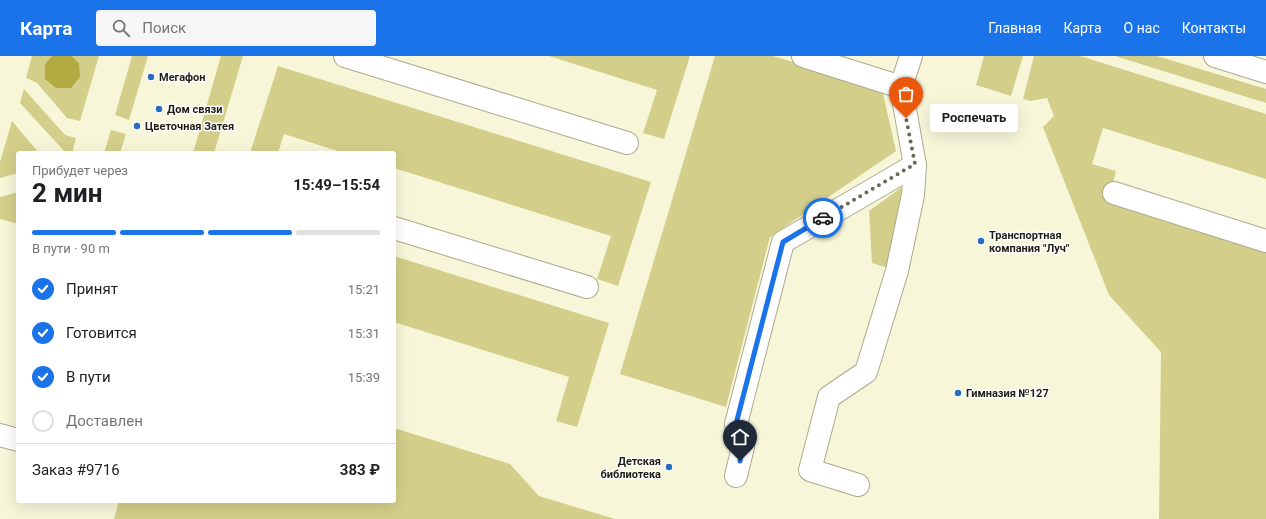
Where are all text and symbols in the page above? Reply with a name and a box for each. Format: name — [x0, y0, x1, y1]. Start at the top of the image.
search box — [96, 10, 376, 46]
text: Карта — [20, 17, 72, 40]
icon: search — [110, 17, 132, 39]
text: Поиск — [142, 19, 186, 37]
text: Главная — [988, 20, 1041, 36]
text: Карта — [1063, 20, 1102, 36]
text: О нас — [1124, 20, 1160, 36]
text: Контакты — [1182, 20, 1246, 36]
place label: Мегафон — [159, 71, 206, 84]
marker: Мегафон — [146, 72, 156, 82]
pin — [889, 77, 923, 118]
icon: bag — [895, 83, 917, 105]
place label: Дом связи — [167, 103, 222, 116]
marker: Дом связи — [154, 104, 164, 114]
callout: Роспечать — [930, 104, 1018, 132]
text: Роспечать — [942, 110, 1006, 125]
place label: Цветочная Затея — [145, 120, 234, 133]
marker: Цветочная Затея — [132, 121, 142, 131]
text: Прибудет через — [32, 163, 128, 178]
text: 15:49–15:54 — [293, 176, 380, 194]
text: 2 мин — [32, 178, 103, 208]
courier — [803, 198, 843, 238]
icon: car — [812, 207, 834, 229]
place label: Транспортная компания "Луч" — [989, 229, 1070, 255]
marker: Транспортная компания "Луч" — [976, 236, 986, 246]
text: В пути · 90 m — [32, 241, 110, 256]
icon: check — [32, 278, 54, 300]
text: Принят — [66, 280, 118, 298]
text: 15:21 — [348, 282, 380, 297]
icon: check — [32, 322, 54, 344]
text: Готовится — [66, 324, 137, 342]
text: 15:31 — [348, 326, 380, 341]
icon: check — [32, 366, 54, 388]
text: В пути — [66, 368, 111, 386]
text: 15:39 — [348, 370, 380, 385]
place label: Гимназия №127 — [966, 387, 1049, 400]
marker: Гимназия №127 — [953, 388, 963, 398]
text: Доставлен — [66, 412, 143, 430]
pin — [723, 420, 757, 461]
icon: home — [729, 426, 751, 448]
place label: Детская библиотека — [601, 455, 661, 481]
text: Заказ #9716 — [32, 461, 120, 479]
text: 383 ₽ — [340, 461, 380, 479]
marker: Детская библиотека — [664, 462, 674, 472]

